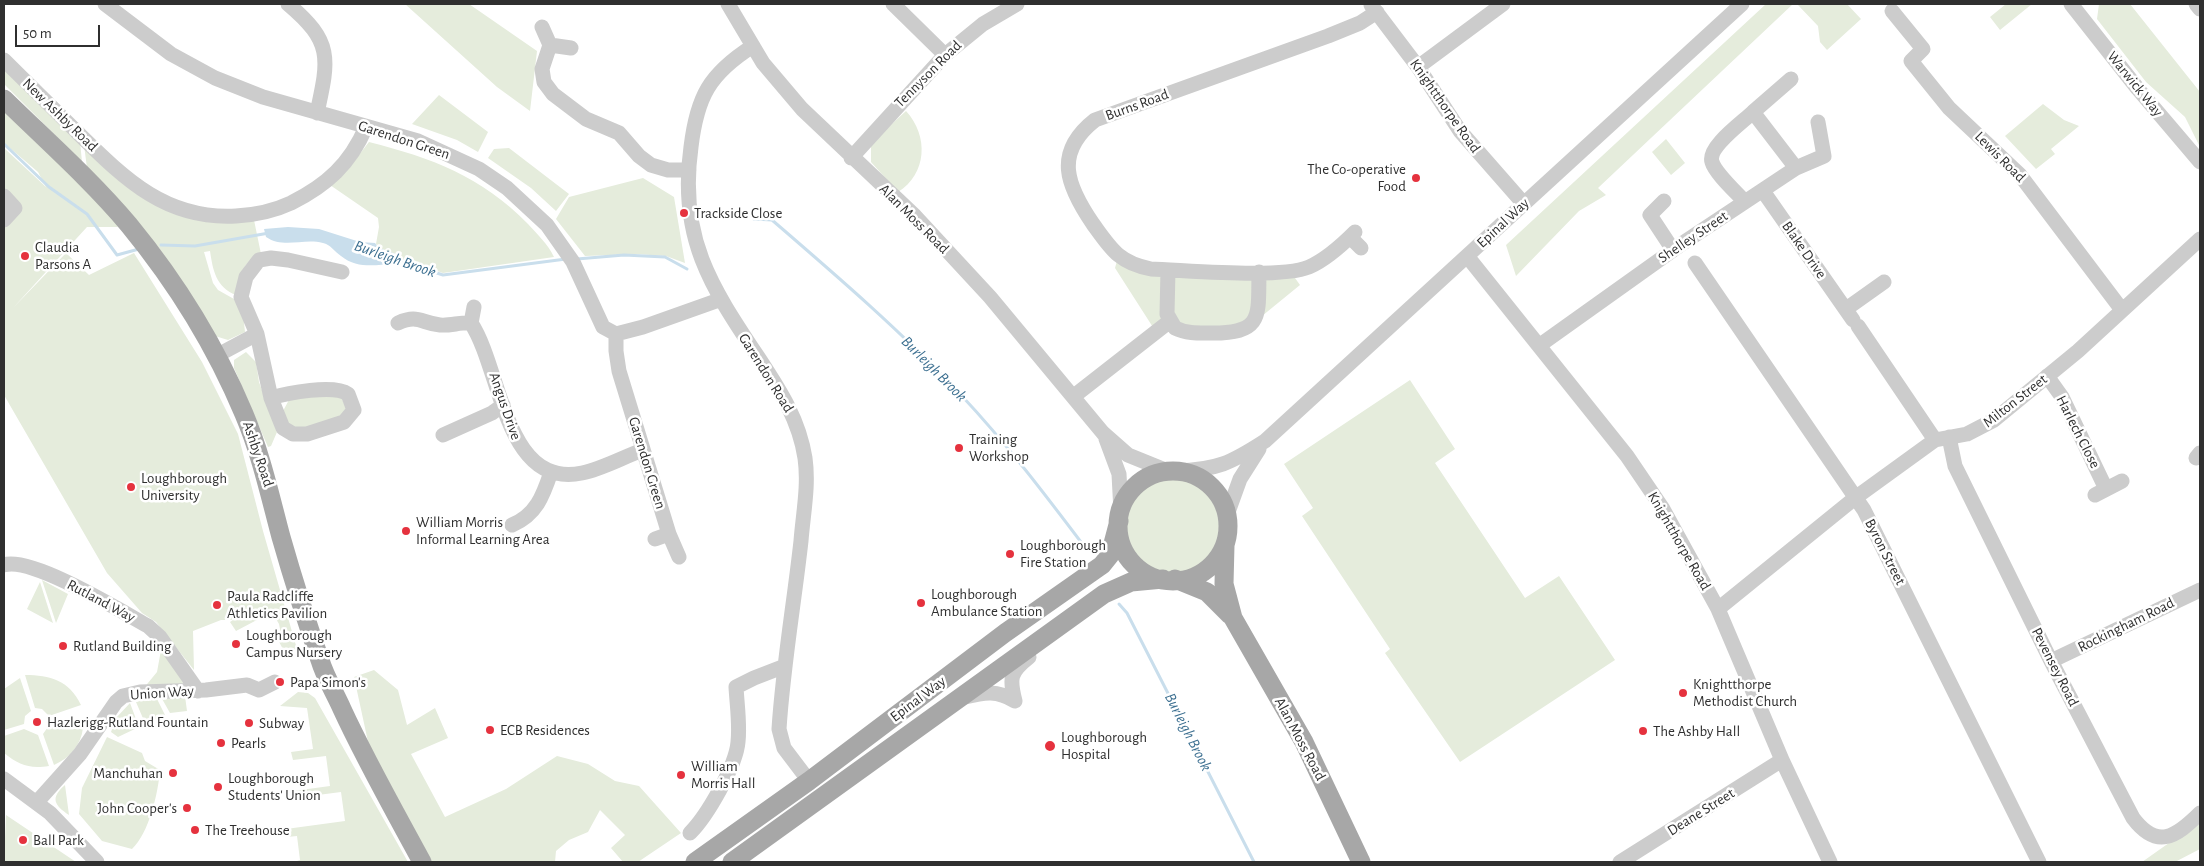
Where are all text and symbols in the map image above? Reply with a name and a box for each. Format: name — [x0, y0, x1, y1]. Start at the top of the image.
scale bar — [18, 15, 102, 47]
text: 50 m — [23, 26, 52, 41]
street label: Tennyson Road — [891, 37, 965, 111]
street label: Warwick Way — [2103, 48, 2167, 120]
street label: Knightthorpe Road — [1406, 55, 1484, 157]
street label: New Ashby Road — [19, 75, 101, 155]
street label: Burns Road — [1103, 85, 1171, 125]
street label: Garendon Green — [356, 117, 452, 163]
street label: Lewis Road — [1971, 128, 2029, 186]
place label: The Co-operative Food — [1307, 160, 1406, 195]
marker: The Co-operative Food — [1410, 172, 1422, 184]
street label: Alan Moss Road — [875, 180, 953, 258]
street label: Epinal Way — [1473, 194, 1533, 252]
place label: Trackside Close — [694, 204, 782, 222]
marker: Trackside Close — [678, 207, 690, 219]
street label: Shelley Street — [1655, 207, 1731, 267]
street label: Blake Drive — [1778, 218, 1830, 282]
water label: Burleigh Brook — [352, 236, 438, 282]
place label: Claudia Parsons A — [35, 238, 91, 273]
marker: Claudia Parsons A — [19, 250, 31, 262]
street label: Garendon Road — [734, 330, 798, 416]
water label: Burleigh Brook — [897, 332, 971, 406]
street label: Angus Drive — [485, 370, 525, 442]
street label: Milton Street — [1979, 370, 2051, 432]
street label: Harlech Close — [2052, 392, 2104, 472]
street label: Garendon Green — [624, 415, 670, 511]
street label: Ashby Road — [238, 419, 278, 489]
place label: Training Workshop — [969, 430, 1029, 465]
marker: Training Workshop — [953, 442, 965, 454]
place label: Loughborough University — [141, 469, 227, 504]
marker: Loughborough University — [125, 481, 137, 493]
street label: Knightthorpe Road — [1644, 489, 1714, 593]
place label: William Morris Informal Learning Area — [416, 513, 550, 548]
street label: Byron Street — [1861, 516, 1909, 588]
marker: William Morris Informal Learning Area — [400, 525, 412, 537]
place label: Loughborough Fire Station — [1020, 536, 1106, 571]
marker: Loughborough Fire Station — [1004, 548, 1016, 560]
street label: Rutland Way — [64, 576, 138, 626]
place label: Loughborough Ambulance Station — [931, 585, 1042, 620]
place label: Paula Radcliffe Athletics Pavilion — [227, 587, 327, 622]
street label: Rockingham Road — [2075, 594, 2177, 656]
marker: Loughborough Ambulance Station — [915, 597, 927, 609]
marker: Paula Radcliffe Athletics Pavilion — [211, 599, 223, 611]
street label: Pevensey Road — [2027, 625, 2083, 709]
place label: Loughborough Campus Nursery — [246, 626, 342, 661]
place label: Rutland Building — [73, 637, 171, 655]
marker: Loughborough Campus Nursery — [230, 638, 242, 650]
marker: Rutland Building — [57, 640, 69, 652]
street label: Epinal Way — [887, 672, 949, 726]
place label: Papa Simon's — [290, 673, 366, 691]
place label: Knightthorpe Methodist Church — [1693, 675, 1797, 710]
marker: Papa Simon's — [274, 676, 286, 688]
street label: Union Way — [130, 682, 194, 704]
marker: Knightthorpe Methodist Church — [1677, 687, 1689, 699]
water label: Burleigh Brook — [1160, 690, 1216, 774]
street label: Alan Moss Road — [1271, 694, 1329, 784]
place label: Hazlerigg-Rutland Fountain — [47, 713, 209, 731]
place label: Subway — [259, 714, 304, 732]
marker: Hazlerigg-Rutland Fountain — [31, 716, 43, 728]
marker: Subway — [243, 717, 255, 729]
place label: ECB Residences — [500, 721, 590, 739]
place label: The Ashby Hall — [1653, 722, 1740, 740]
marker: ECB Residences — [484, 724, 496, 736]
marker: The Ashby Hall — [1637, 725, 1649, 737]
place label: Loughborough Hospital — [1061, 728, 1147, 763]
place label: Pearls — [231, 734, 266, 752]
marker: Pearls — [215, 737, 227, 749]
marker: Loughborough Hospital — [1043, 739, 1057, 753]
place label: William Morris Hall — [691, 757, 755, 792]
place label: Manchuhan — [93, 764, 163, 782]
marker: Manchuhan — [167, 767, 179, 779]
place label: Loughborough Students' Union — [228, 769, 321, 804]
marker: William Morris Hall — [675, 769, 687, 781]
marker: Loughborough Students' Union — [212, 781, 224, 793]
street label: Deane Street — [1664, 784, 1738, 840]
place label: John Cooper's — [97, 799, 177, 817]
marker: John Cooper's — [181, 802, 193, 814]
place label: The Treehouse — [205, 821, 290, 839]
marker: The Treehouse — [189, 824, 201, 836]
place label: Ball Park — [33, 831, 84, 849]
marker: Ball Park — [17, 834, 29, 846]

